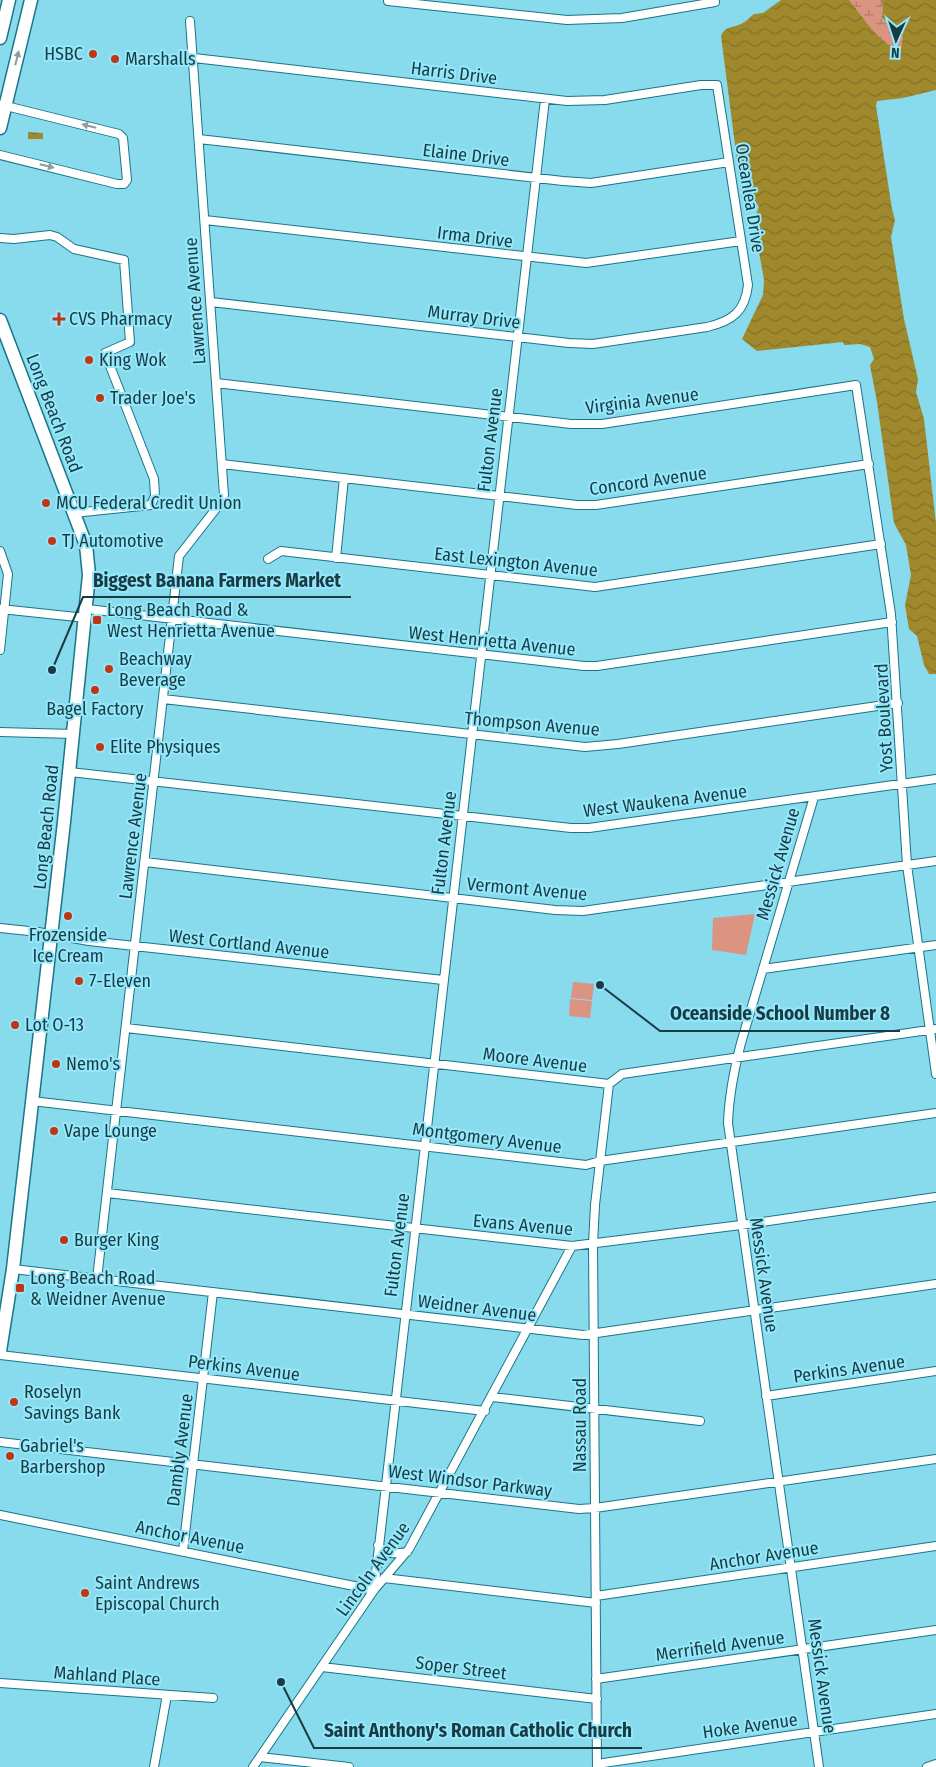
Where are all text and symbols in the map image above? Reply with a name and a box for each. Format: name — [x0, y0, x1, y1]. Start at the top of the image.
north arrow — [871, 15, 921, 65]
place label: HSBC — [44, 43, 83, 65]
text: N — [891, 44, 900, 61]
marker: HSBC — [87, 48, 99, 60]
place label: Marshalls — [125, 48, 196, 70]
one-way arrow — [13, 51, 21, 66]
marker: Marshalls — [109, 53, 121, 65]
street label: Harris Drive — [410, 57, 499, 89]
one-way arrow — [81, 122, 96, 130]
street label: Elaine Drive — [421, 139, 511, 171]
street label: Oceanlea Drive — [731, 142, 770, 254]
one-way arrow — [40, 163, 55, 171]
street label: Irma Drive — [436, 221, 514, 253]
street label: Lawrence Avenue — [180, 237, 210, 365]
street label: Murray Drive — [426, 300, 522, 334]
place label: CVS Pharmacy — [69, 308, 172, 330]
marker: CVS Pharmacy — [53, 313, 65, 325]
place label: King Wok — [99, 349, 167, 371]
street label: Long Beach Road — [21, 351, 87, 475]
marker: King Wok — [83, 354, 95, 366]
street label: Virginia Avenue — [584, 383, 700, 419]
place label: Trader Joe's — [110, 387, 196, 409]
street label: Fulton Avenue — [473, 387, 507, 493]
marker: Trader Joe's — [94, 392, 106, 404]
street label: Concord Avenue — [588, 462, 708, 500]
place label: MCU Federal Credit Union — [56, 492, 242, 514]
marker: MCU Federal Credit Union — [40, 497, 52, 509]
place label: TJ Automotive — [62, 530, 164, 552]
marker: TJ Automotive — [46, 535, 58, 547]
street label: East Lexington Avenue — [433, 542, 599, 582]
callout: Biggest Banana Farmers Market — [83, 563, 351, 597]
text: Biggest Banana Farmers Market — [93, 569, 341, 592]
place label: Long Beach Road & West Henrietta Avenue — [107, 599, 275, 642]
marker: Long Beach Road & West Henrietta Avenue — [91, 614, 103, 626]
street label: West Henrietta Avenue — [407, 621, 577, 661]
place label: Beachway Beverage — [119, 648, 192, 691]
marker: Beachway Beverage — [103, 663, 115, 675]
street label: Yost Boulevard — [870, 663, 898, 773]
marker: Bagel Factory — [89, 684, 101, 696]
place label: Bagel Factory — [46, 698, 144, 720]
street label: Thompson Avenue — [463, 707, 601, 741]
place label: Elite Physiques — [110, 736, 221, 758]
marker: Elite Physiques — [94, 741, 106, 753]
street label: Long Beach Road — [29, 764, 63, 890]
street label: Lawrence Avenue — [114, 771, 152, 900]
street label: West Waukena Avenue — [582, 780, 748, 822]
street label: Fulton Avenue — [427, 790, 461, 896]
street label: Messick Avenue — [751, 805, 805, 923]
street label: Vermont Avenue — [466, 873, 588, 905]
marker: Frozenside Ice Cream — [62, 910, 74, 922]
place label: Frozenside Ice Cream — [29, 924, 107, 967]
street label: West Cortland Avenue — [168, 925, 330, 963]
place label: 7-Eleven — [89, 970, 151, 992]
marker: 7-Eleven — [73, 975, 85, 987]
callout: Oceanside School Number 8 — [660, 997, 900, 1031]
text: Oceanside School Number 8 — [670, 1002, 890, 1025]
place label: Lot O-13 — [25, 1014, 84, 1036]
marker: Lot O-13 — [9, 1019, 21, 1031]
street label: Moore Avenue — [482, 1043, 588, 1077]
place label: Nemo's — [66, 1053, 120, 1075]
marker: Nemo's — [50, 1058, 62, 1070]
street label: Montgomery Avenue — [411, 1118, 563, 1158]
place label: Vape Lounge — [64, 1120, 157, 1142]
marker: Vape Lounge — [48, 1125, 60, 1137]
street label: Fulton Avenue — [380, 1192, 414, 1298]
street label: Evans Avenue — [472, 1210, 574, 1240]
street label: Messick Avenue — [745, 1216, 783, 1334]
place label: Burger King — [74, 1229, 159, 1251]
marker: Burger King — [58, 1234, 70, 1246]
place label: Long Beach Road & Weidner Avenue — [30, 1267, 166, 1310]
marker: Long Beach Road & Weidner Avenue — [14, 1282, 26, 1294]
street label: Weidner Avenue — [416, 1290, 538, 1326]
street label: Perkins Avenue — [187, 1350, 301, 1386]
street label: Perkins Avenue — [792, 1350, 906, 1388]
street label: Nassau Road — [569, 1378, 591, 1472]
place label: Roselyn Savings Bank — [24, 1381, 121, 1424]
street label: Dambly Avenue — [162, 1392, 198, 1508]
marker: Roselyn Savings Bank — [8, 1396, 20, 1408]
place label: Gabriel's Barbershop — [20, 1435, 106, 1478]
marker: Gabriel's Barbershop — [4, 1450, 16, 1462]
street label: West Windsor Parkway — [387, 1460, 553, 1502]
street label: Anchor Avenue — [134, 1516, 246, 1558]
street label: Lincoln Avenue — [331, 1517, 415, 1621]
street label: Anchor Avenue — [708, 1536, 820, 1575]
place label: Saint Andrews Episcopal Church — [95, 1572, 220, 1615]
marker: Saint Andrews Episcopal Church — [79, 1587, 91, 1599]
street label: Messick Avenue — [803, 1617, 841, 1735]
street label: Merrifield Avenue — [654, 1626, 786, 1666]
street label: Soper Street — [414, 1651, 508, 1685]
street label: Mahland Place — [53, 1661, 161, 1691]
street label: Hoke Avenue — [701, 1708, 799, 1744]
callout: Saint Anthony's Roman Catholic Church — [314, 1714, 642, 1748]
text: Saint Anthony's Roman Catholic Church — [324, 1719, 632, 1742]

